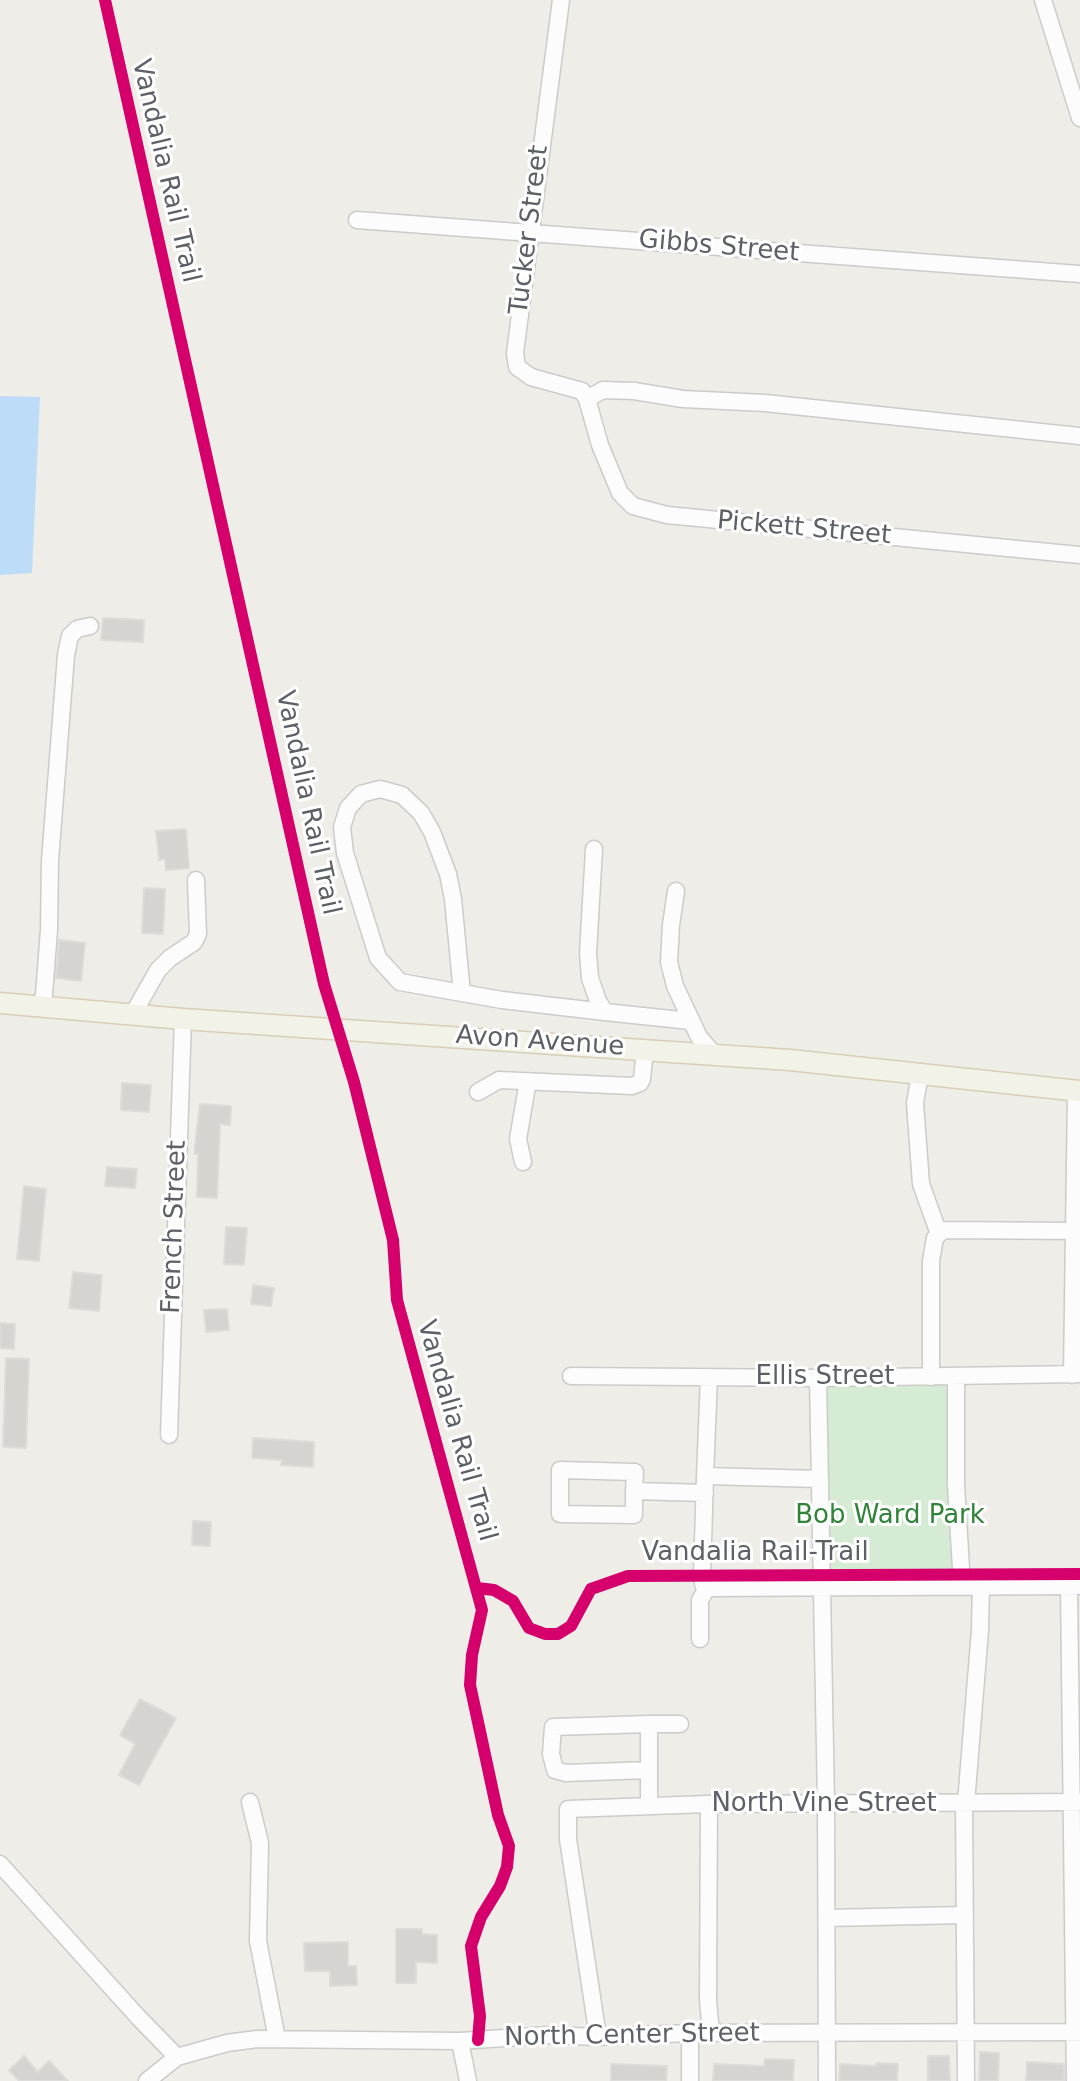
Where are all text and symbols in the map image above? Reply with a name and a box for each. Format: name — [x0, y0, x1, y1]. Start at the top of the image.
street label: Vandalia Rail Trail — [124, 56, 206, 286]
street label: Tucker Street — [504, 143, 556, 317]
street label: Gibbs Street — [637, 224, 801, 270]
street label: Pickett Street — [716, 506, 892, 552]
street label: Vandalia Rail Trail — [268, 688, 346, 918]
street label: Avon Avenue — [455, 1021, 625, 1063]
street label: French Street — [156, 1140, 194, 1314]
street label: Vandalia Rail Trail — [410, 1317, 502, 1545]
street label: Ellis Street — [756, 1361, 894, 1393]
park label: Bob Ward Park — [795, 1500, 985, 1532]
street label: Vandalia Rail-Trail — [641, 1537, 869, 1569]
street label: North Vine Street — [711, 1788, 937, 1820]
street label: North Center Street — [504, 2018, 760, 2054]

